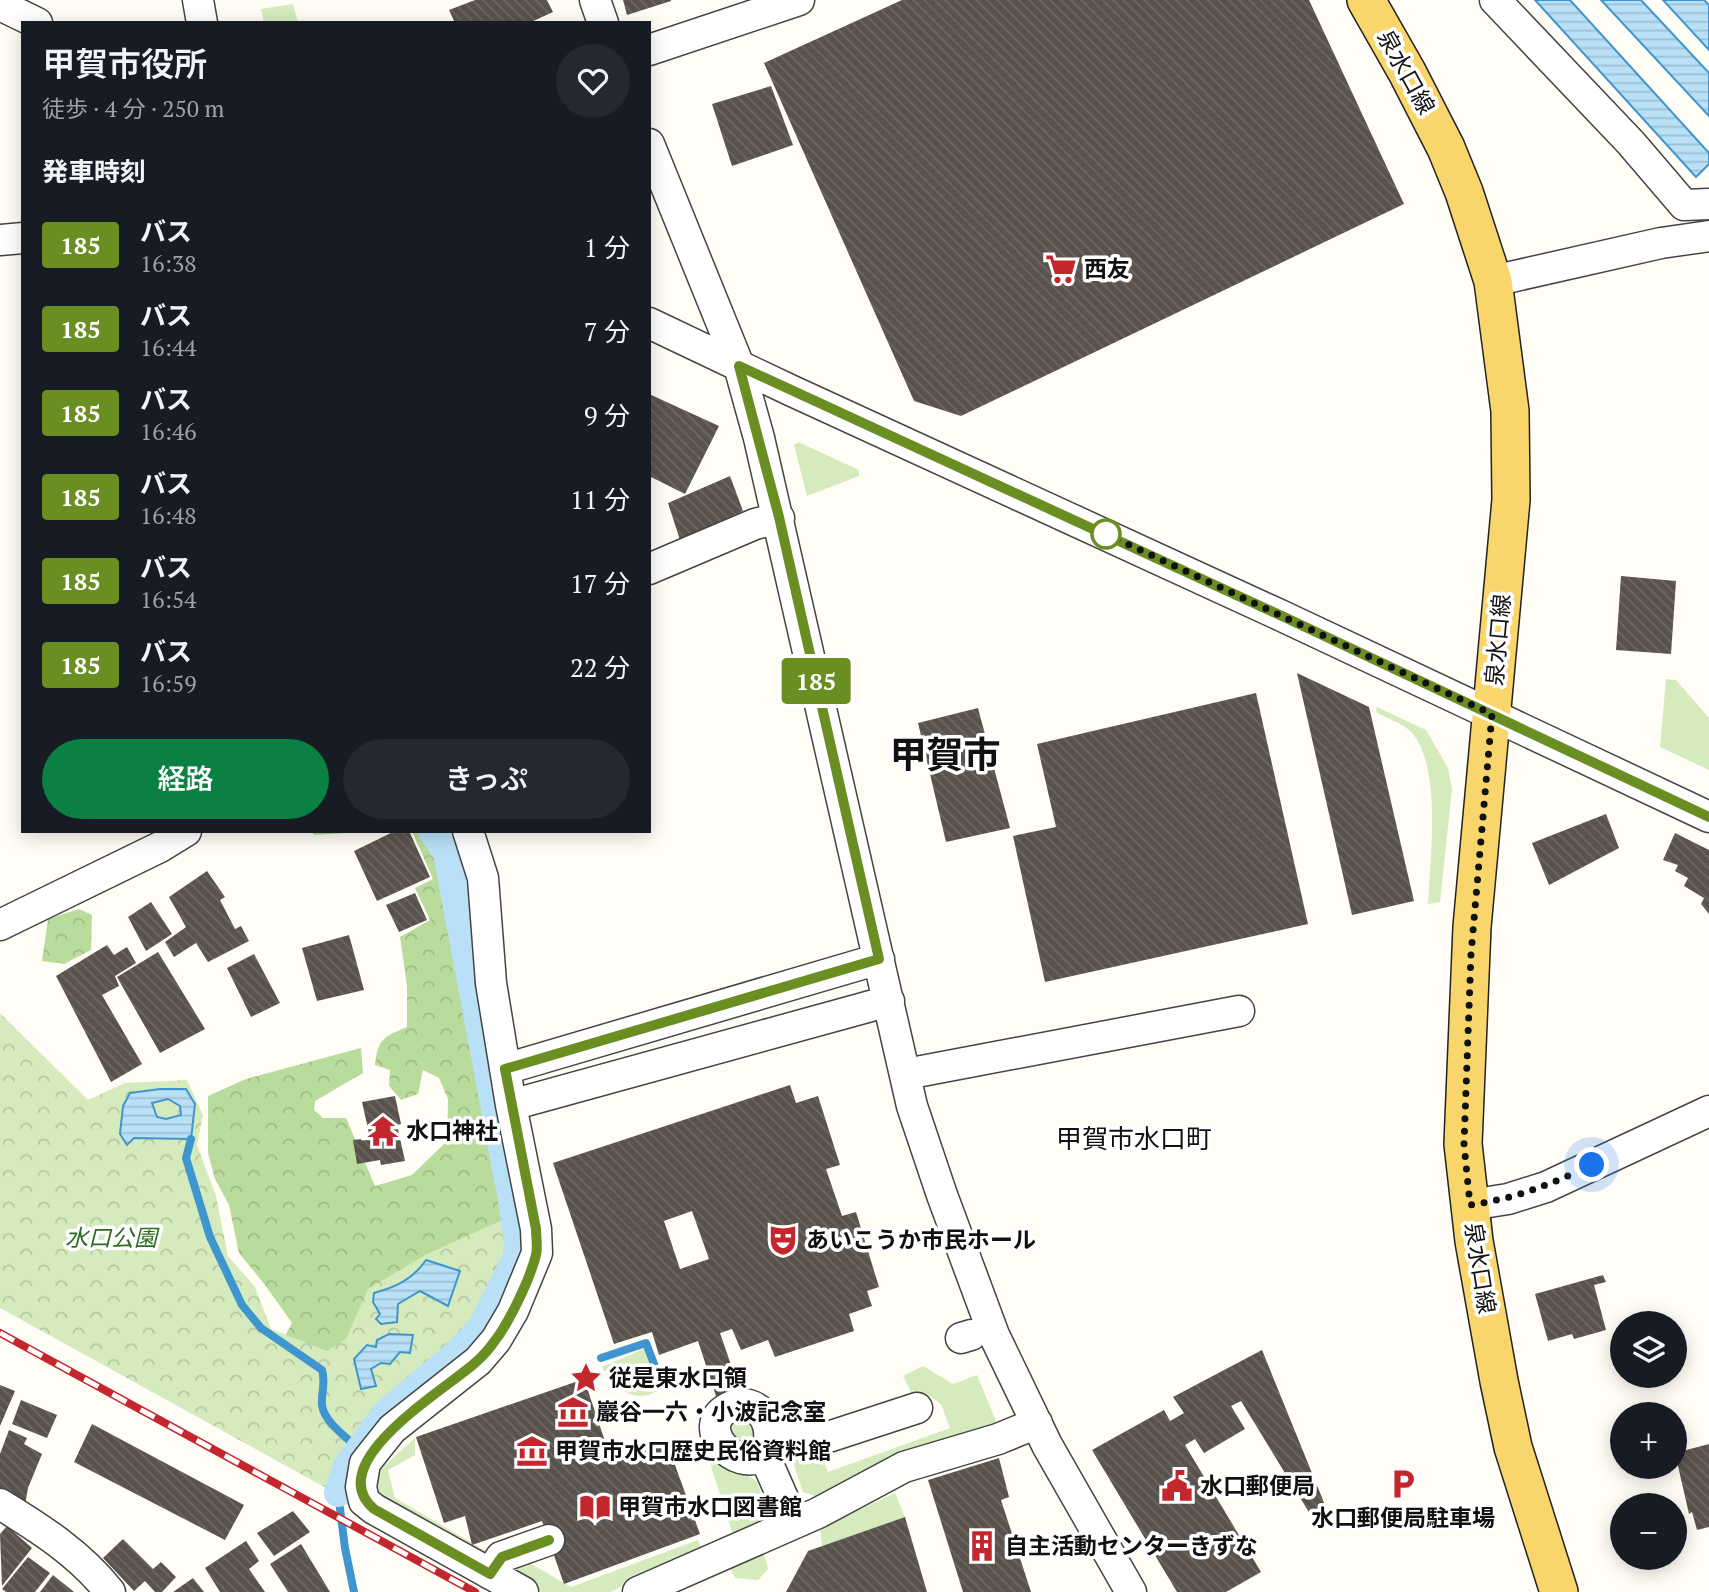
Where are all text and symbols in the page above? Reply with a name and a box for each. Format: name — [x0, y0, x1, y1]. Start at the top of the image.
street label: 泉水口線 — [1371, 24, 1442, 120]
text: 甲賀市役所 — [42, 42, 207, 85]
button: heart — [556, 44, 630, 118]
text: 徒歩 · 4 分 · 250 m — [42, 93, 224, 124]
text: 発車時刻 — [42, 154, 146, 188]
text: バス — [140, 214, 192, 248]
text: 185 — [60, 229, 101, 261]
text: 1 分 — [584, 230, 630, 264]
text: 16:38 — [140, 248, 197, 279]
supermarket icon: 西友 — [1044, 252, 1078, 286]
place label: 西友 — [1084, 253, 1130, 284]
text: バス — [140, 298, 192, 332]
text: 185 — [60, 313, 101, 345]
text: 7 分 — [584, 314, 630, 348]
text: 16:44 — [140, 332, 197, 363]
text: バス — [140, 382, 192, 416]
text: 185 — [60, 397, 101, 429]
text: 9 分 — [584, 398, 630, 432]
text: 16:46 — [140, 416, 197, 447]
text: バス — [140, 466, 192, 500]
text: 185 — [60, 481, 101, 513]
text: 11 分 — [570, 482, 630, 516]
text: 16:48 — [140, 500, 197, 531]
unlabelled marker — [1091, 519, 1121, 549]
text: バス — [140, 550, 192, 584]
text: 185 — [60, 565, 101, 597]
text: 17 分 — [570, 566, 630, 600]
text: 16:54 — [140, 584, 197, 615]
street label: 泉水口線 — [1478, 593, 1517, 687]
text: バス — [140, 634, 192, 668]
text: 185 — [60, 649, 101, 681]
text: 22 分 — [570, 650, 630, 684]
line badge: 185 — [776, 658, 856, 704]
text: 185 — [796, 665, 836, 697]
text: 16:59 — [140, 668, 197, 699]
district label: 甲賀市 — [890, 730, 1001, 779]
button: 経路 — [42, 739, 329, 819]
button: きっぷ — [343, 739, 630, 819]
temple icon: 水口神社 — [366, 1114, 400, 1148]
place label: 水口神社 — [406, 1115, 498, 1146]
district label: 甲賀市水口町 — [1056, 1121, 1212, 1155]
your location — [1574, 1147, 1609, 1182]
street label: 泉水口線 — [1458, 1220, 1503, 1316]
park label: 水口公園 — [65, 1222, 160, 1253]
theatre icon: あいこうか市民ホール — [766, 1223, 800, 1257]
place label: あいこうか市民ホール — [806, 1224, 1036, 1255]
map controls — [1610, 1311, 1687, 1570]
button: layers — [1610, 1311, 1687, 1388]
place icon: 従是東水口領 — [569, 1361, 603, 1395]
place label: 従是東水口領 — [609, 1362, 747, 1393]
museum icon: 巖谷一六・小波記念室 — [556, 1395, 590, 1429]
place label: 巖谷一六・小波記念室 — [596, 1396, 826, 1427]
button: + — [1610, 1402, 1687, 1479]
museum icon: 甲賀市水口歴史民俗資料館 — [515, 1434, 549, 1468]
place label: 甲賀市水口歴史民俗資料館 — [555, 1435, 831, 1466]
parking icon: 水口郵便局駐車場 — [1386, 1467, 1420, 1501]
public building icon: 水口郵便局 — [1160, 1469, 1194, 1503]
place label: 水口郵便局 — [1200, 1470, 1315, 1501]
library icon: 甲賀市水口図書館 — [578, 1490, 612, 1524]
place label: 甲賀市水口図書館 — [618, 1491, 802, 1522]
button: − — [1610, 1493, 1687, 1570]
place label: 水口郵便局駐車場 — [1311, 1502, 1495, 1533]
building icon: 自主活動センターきずな — [965, 1529, 999, 1563]
place label: 自主活動センターきずな — [1005, 1530, 1258, 1561]

